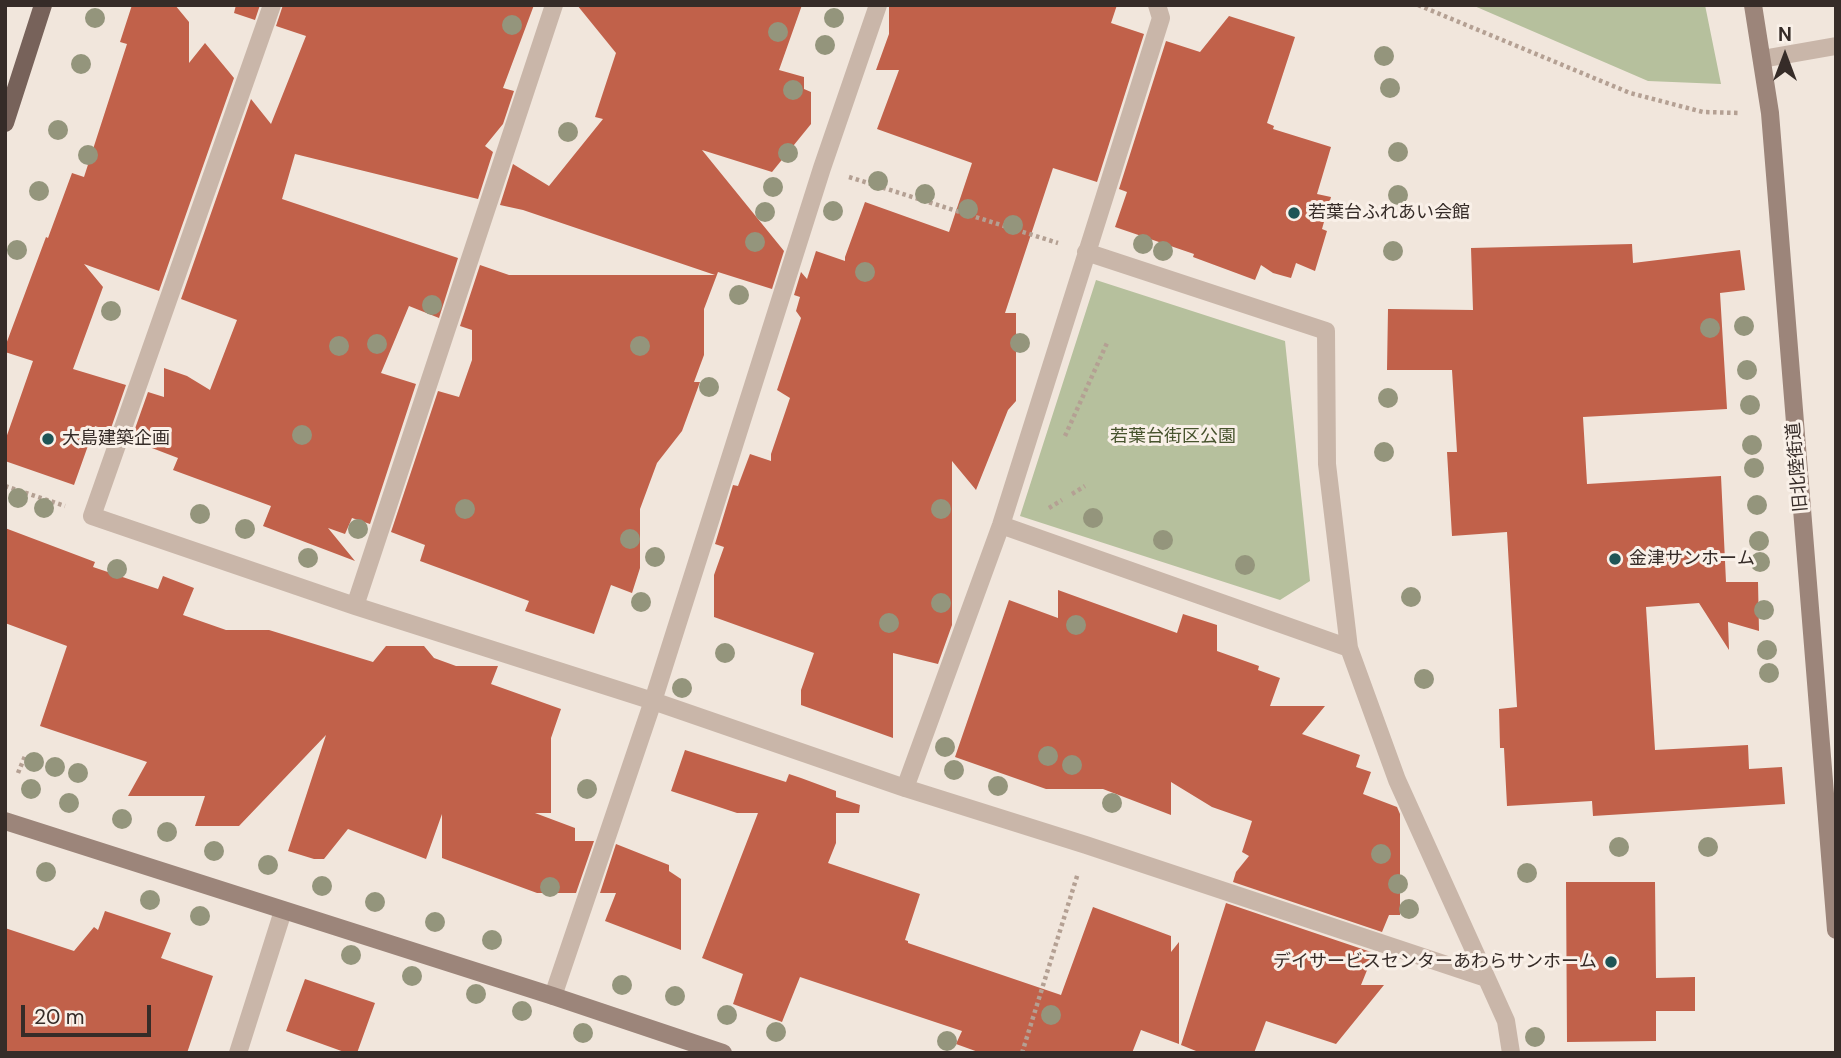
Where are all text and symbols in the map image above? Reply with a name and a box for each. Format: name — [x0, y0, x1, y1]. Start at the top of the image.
north arrow — [1750, 21, 1820, 91]
text: N — [1778, 22, 1792, 47]
place label: 若葉台ふれあい会館 — [1308, 202, 1470, 224]
marker: 若葉台ふれあい会館 — [1286, 205, 1302, 221]
street label: 旧北陸街道 — [1783, 421, 1813, 513]
park label: 若葉台街区公園 — [1110, 426, 1236, 448]
place label: 大島建築企画 — [62, 428, 170, 450]
marker: 大島建築企画 — [40, 431, 56, 447]
place label: 金津サンホーム — [1629, 548, 1755, 570]
marker: 金津サンホーム — [1607, 551, 1623, 567]
place label: デイサービスセンターあわらサンホーム — [1273, 951, 1597, 973]
marker: デイサービスセンターあわらサンホーム — [1603, 954, 1619, 970]
scale bar — [24, 992, 154, 1036]
text: 20 m — [34, 1003, 85, 1031]

